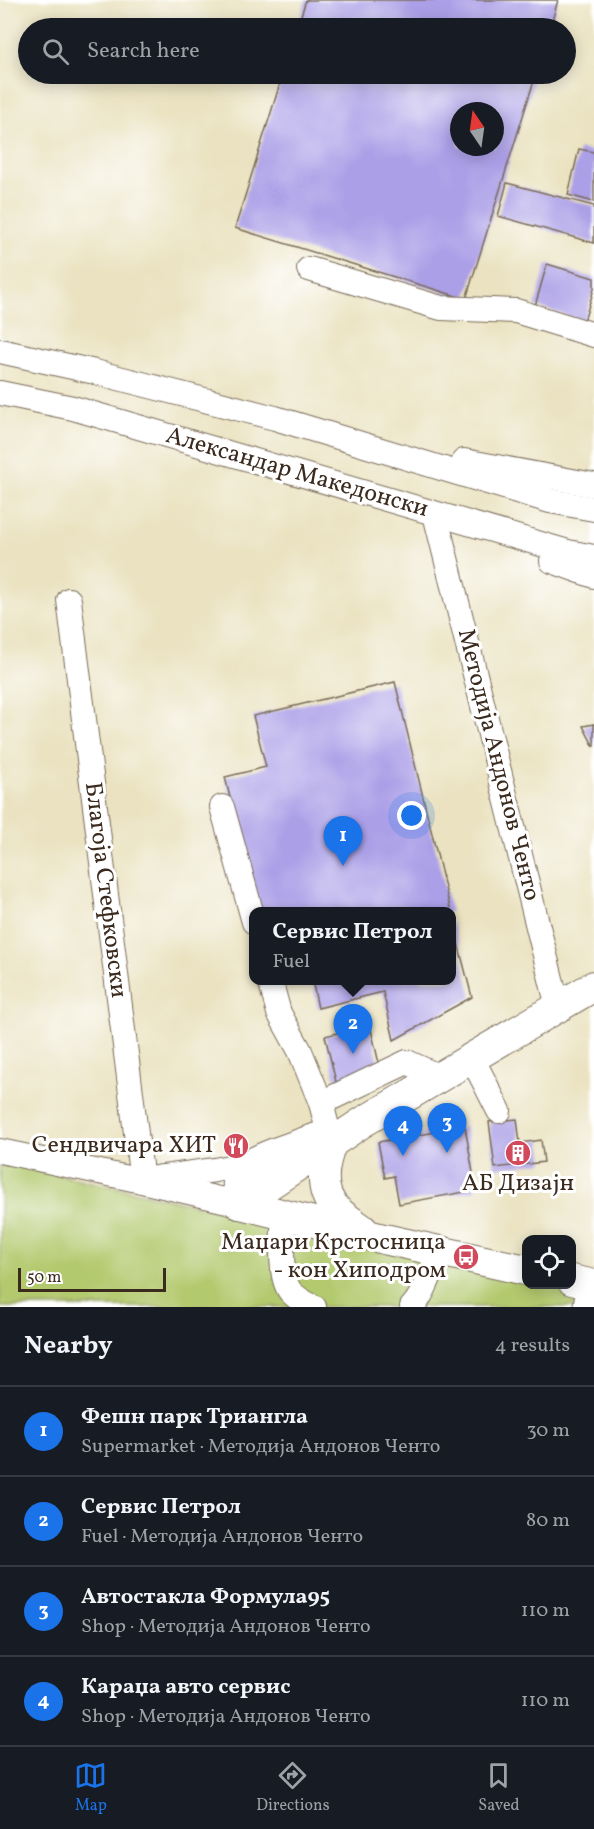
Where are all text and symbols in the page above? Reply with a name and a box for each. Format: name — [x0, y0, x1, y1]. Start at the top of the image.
search box — [18, 18, 576, 84]
icon: search — [39, 35, 72, 68]
text: Search here — [87, 36, 200, 67]
north arrow — [450, 102, 504, 156]
street label: Александар Македонски — [162, 419, 432, 527]
street label: Методија Андонов Ченто — [448, 625, 548, 905]
street label: Благоја Стефковски — [75, 780, 135, 1000]
your location — [397, 801, 426, 830]
pin: 1 — [324, 816, 362, 866]
popup — [249, 907, 456, 985]
text: Сервис Петрол — [273, 917, 432, 948]
text: Fuel — [273, 948, 310, 976]
pin: 2 — [334, 1004, 372, 1054]
pin: 3 — [428, 1104, 466, 1153]
pin: 4 — [384, 1106, 422, 1156]
place label: Сендвичара ХИТ — [32, 1129, 216, 1163]
restaurant icon: Сендвичара ХИТ — [221, 1131, 251, 1161]
building icon: АБ Дизајн — [503, 1138, 533, 1168]
place label: АБ Дизајн — [462, 1167, 574, 1201]
place label: Маџари Крстосница - кон Хиподром — [221, 1226, 446, 1288]
map controls — [522, 1235, 576, 1289]
button: locate — [522, 1235, 576, 1289]
bus stop icon: Маџари Крстосница - кон Хиподром — [451, 1242, 481, 1272]
scale bar — [18, 1265, 166, 1292]
text: 50 m — [27, 1267, 61, 1289]
text: Nearby — [24, 1328, 113, 1364]
text: 4 results — [495, 1332, 570, 1360]
text: Фешн парк Триангла — [81, 1402, 308, 1433]
text: 1 — [39, 1417, 48, 1445]
text: 30 m — [526, 1417, 570, 1445]
text: Supermarket · Методија Андонов Ченто — [81, 1433, 440, 1461]
text: Сервис Петрол — [81, 1492, 241, 1523]
text: 2 — [38, 1507, 49, 1535]
text: 80 m — [526, 1507, 570, 1535]
text: Fuel · Методија Андонов Ченто — [81, 1523, 363, 1551]
text: Автостакла Формула95 — [81, 1582, 330, 1613]
text: 3 — [38, 1597, 49, 1625]
text: 110 m — [521, 1597, 570, 1625]
text: Shop · Методија Андонов Ченто — [81, 1613, 371, 1641]
text: Караџа авто сервис — [81, 1672, 290, 1703]
text: 4 — [37, 1687, 50, 1715]
text: 110 m — [521, 1687, 570, 1715]
text: Shop · Методија Андонов Ченто — [81, 1703, 371, 1731]
tab: Map — [74, 1759, 107, 1817]
tab: Directions — [256, 1759, 330, 1817]
tab: Saved — [478, 1759, 520, 1817]

